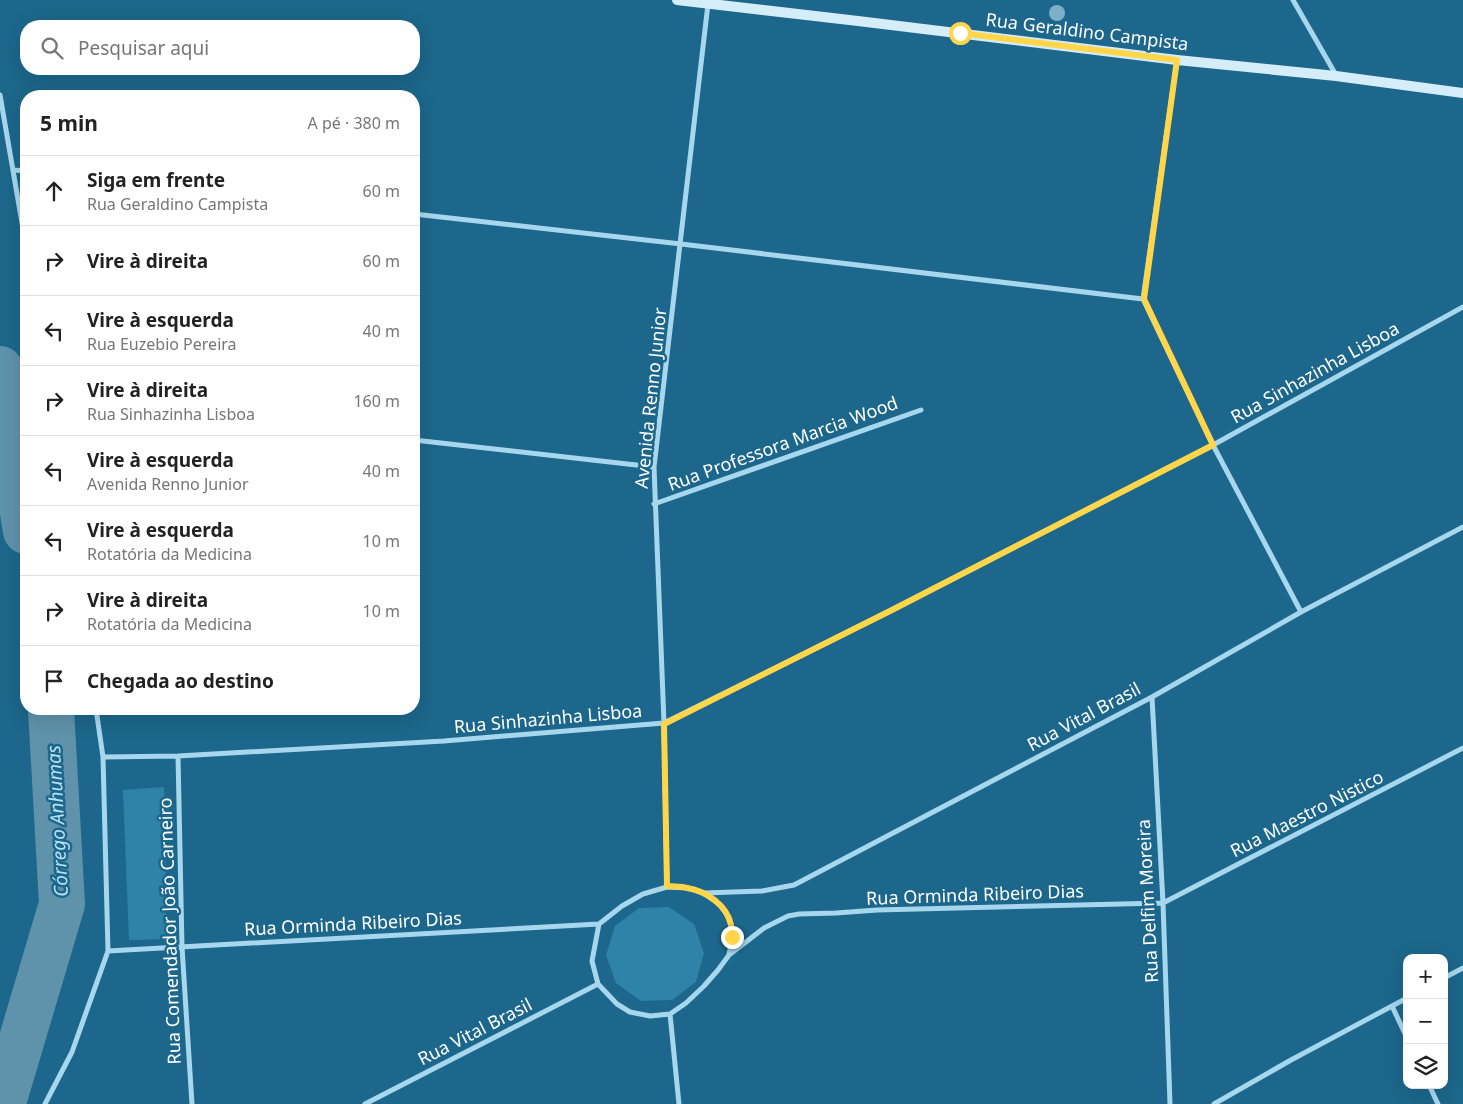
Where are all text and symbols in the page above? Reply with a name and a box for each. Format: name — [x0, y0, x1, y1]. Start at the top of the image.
street label: Rua Geraldino Campista — [985, 7, 1190, 55]
search box — [20, 20, 420, 75]
route start — [949, 22, 972, 45]
icon: search — [38, 34, 66, 62]
text: Pesquisar aqui — [78, 35, 209, 61]
text: 5 min — [40, 109, 98, 137]
text: A pé · 380 m — [308, 112, 400, 134]
text: Siga em frente — [87, 167, 225, 193]
icon: ahead — [40, 177, 68, 205]
text: 60 m — [363, 180, 400, 202]
text: Rua Geraldino Campista — [87, 193, 268, 215]
icon: right — [40, 247, 68, 275]
text: Vire à direita — [87, 248, 208, 274]
text: 60 m — [363, 250, 400, 272]
street label: Avenida Renno Junior — [629, 306, 671, 490]
text: Vire à esquerda — [87, 307, 234, 333]
street label: Rua Sinhazinha Lisboa — [1226, 316, 1403, 428]
icon: left — [40, 317, 68, 345]
text: 40 m — [363, 320, 400, 342]
text: Rua Euzebio Pereira — [87, 333, 237, 355]
text: Vire à direita — [87, 377, 208, 403]
icon: right — [40, 387, 68, 415]
text: 160 m — [353, 390, 400, 412]
street label: Rua Professora Marcia Wood — [664, 390, 901, 496]
text: Rua Sinhazinha Lisboa — [87, 403, 255, 425]
text: Vire à esquerda — [87, 447, 234, 473]
icon: left — [40, 457, 68, 485]
text: 40 m — [363, 460, 400, 482]
text: Avenida Renno Junior — [87, 473, 249, 495]
text: Vire à esquerda — [87, 517, 234, 543]
icon: left — [40, 527, 68, 555]
text: 10 m — [363, 530, 400, 552]
text: Rotatória da Medicina — [87, 543, 252, 565]
text: Vire à direita — [87, 587, 208, 613]
icon: right — [40, 597, 68, 625]
text: 10 m — [363, 600, 400, 622]
text: Rotatória da Medicina — [87, 613, 252, 635]
icon: arrive — [40, 667, 68, 695]
text: Chegada ao destino — [87, 668, 274, 694]
street label: Rua Vital Brasil — [1023, 676, 1144, 756]
street label: Rua Sinhazinha Lisboa — [453, 698, 643, 738]
water label: Córrego Anhumas — [40, 744, 74, 898]
street label: Rua Maestro Nistico — [1226, 764, 1387, 862]
street label: Rua Comendador João Carneiro — [152, 797, 186, 1065]
street label: Rua Delfim Moreira — [1131, 819, 1163, 983]
street label: Rua Orminda Ribeiro Dias — [866, 878, 1084, 910]
street label: Rua Orminda Ribeiro Dias — [244, 905, 462, 941]
route end — [721, 926, 744, 949]
map controls — [1403, 954, 1448, 1089]
button: + — [1403, 954, 1448, 999]
street label: Rua Vital Brasil — [413, 992, 536, 1070]
button: − — [1403, 999, 1448, 1044]
button: layers — [1403, 1044, 1448, 1089]

